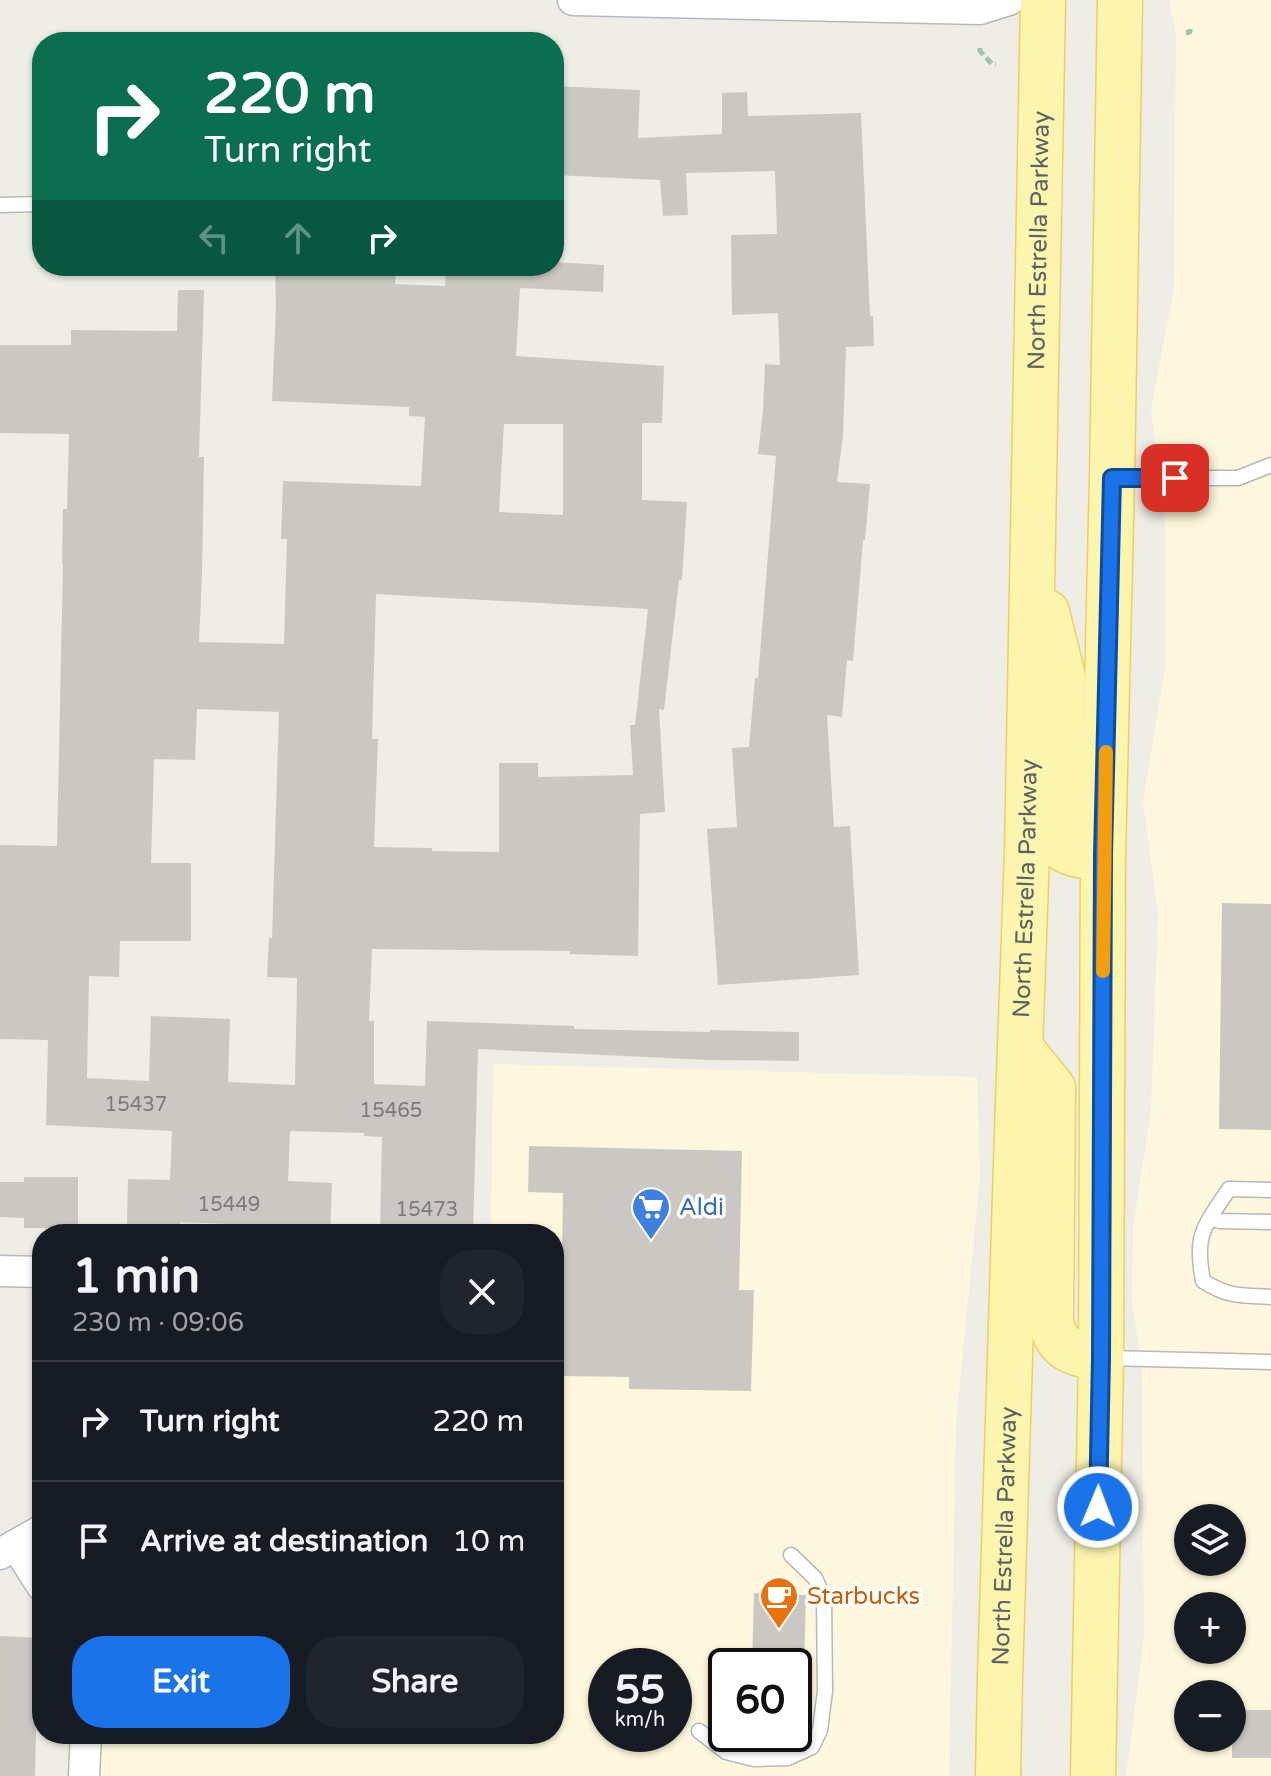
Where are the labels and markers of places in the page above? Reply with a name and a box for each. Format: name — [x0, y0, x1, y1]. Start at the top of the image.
pin — [1141, 444, 1209, 512]
supermarket icon: Aldi — [630, 1186, 672, 1241]
place label: Aldi — [679, 1193, 724, 1222]
cafe icon: Starbucks — [758, 1575, 800, 1630]
place label: Starbucks — [807, 1582, 920, 1611]

